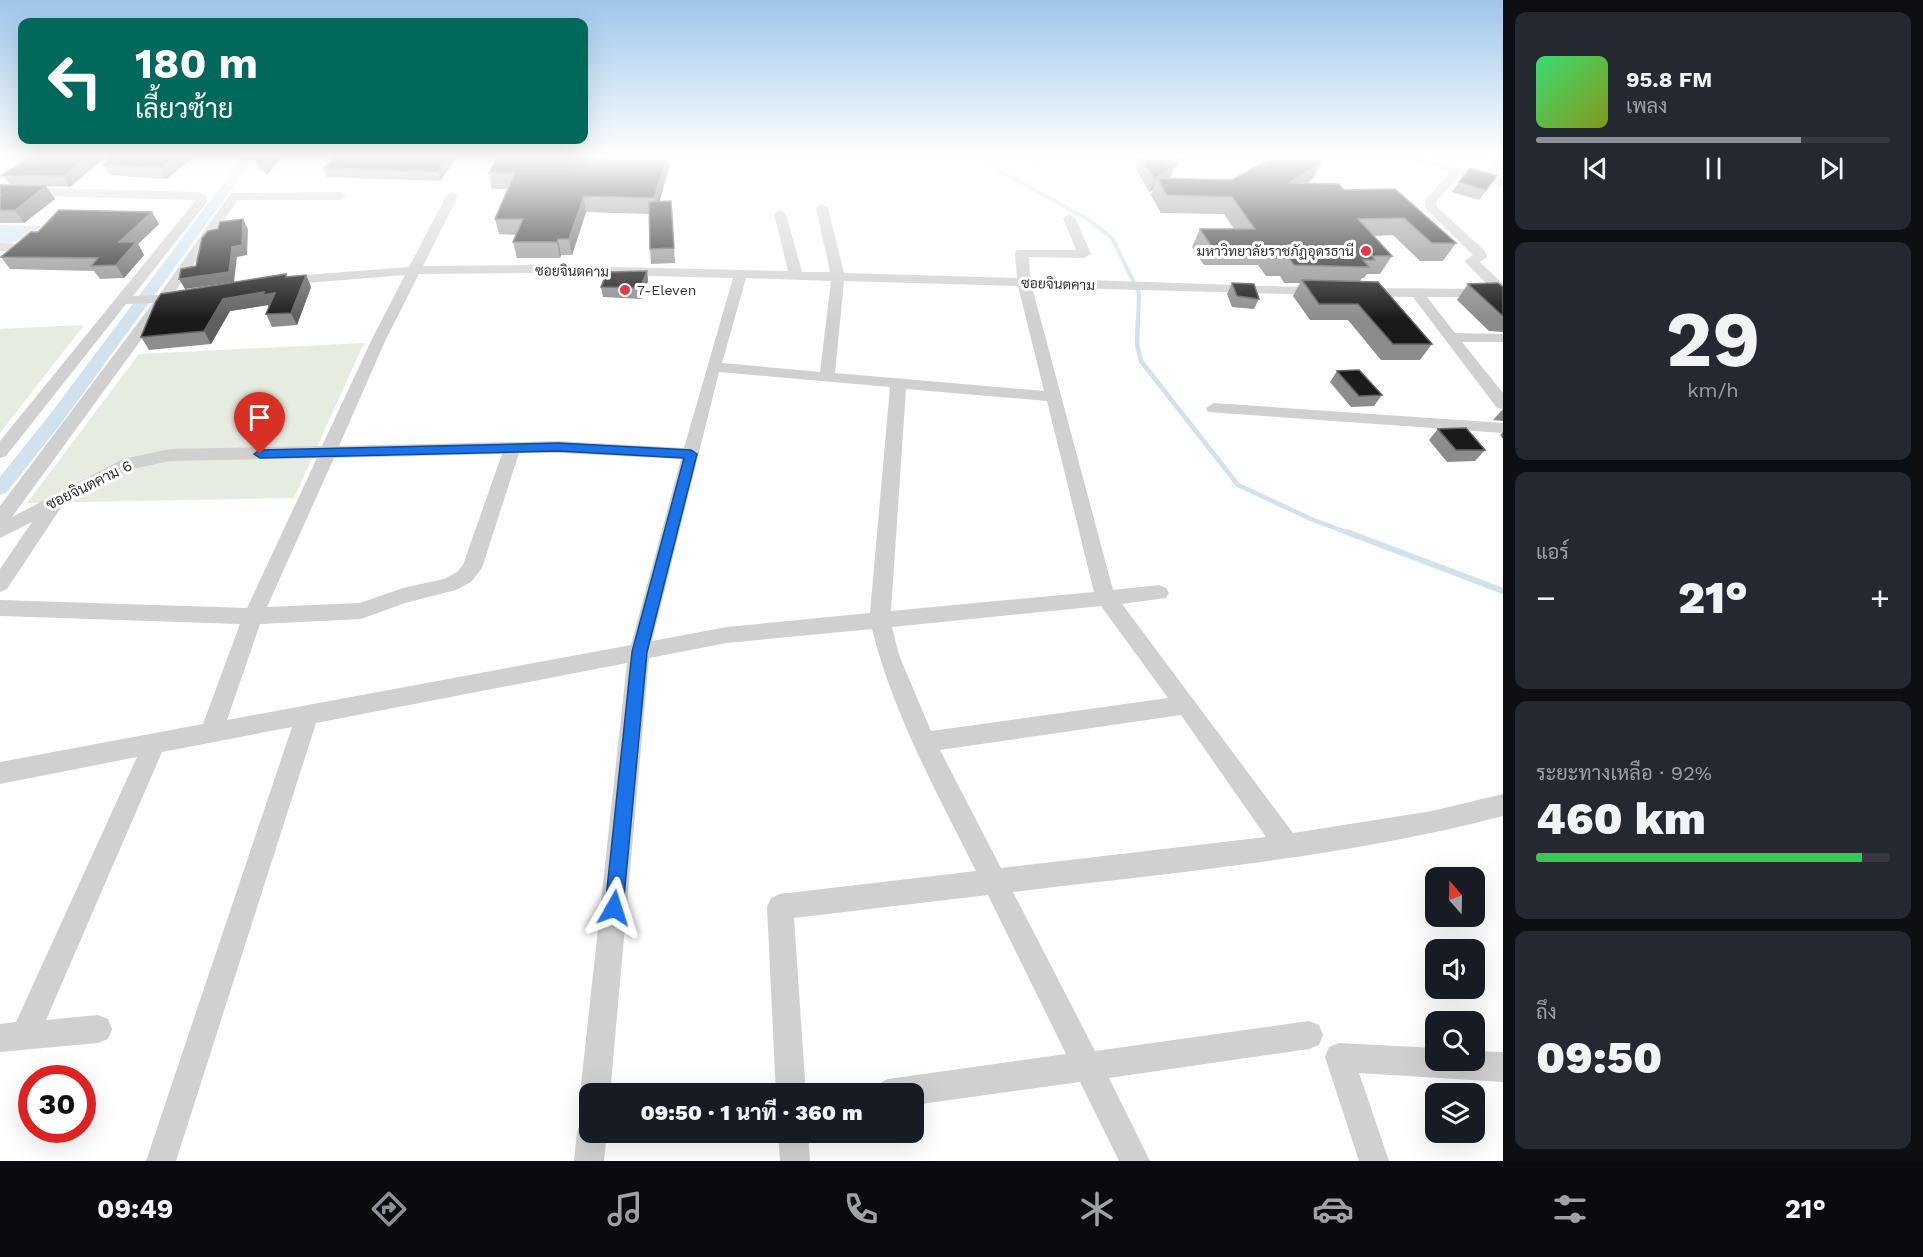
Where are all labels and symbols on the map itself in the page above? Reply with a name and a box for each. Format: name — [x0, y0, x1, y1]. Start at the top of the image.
place label: มหาวิทยาลัยราชภัฏอุดรธานี — [1197, 242, 1354, 261]
marker: มหาวิทยาลัยราชภัฏอุดรธานี — [1359, 244, 1373, 258]
street label: ซอยจินตคาม — [535, 262, 609, 280]
street label: ซอยจินตคาม — [1021, 275, 1095, 293]
place label: 7-Eleven — [637, 282, 696, 298]
marker: 7-Eleven — [618, 283, 632, 297]
pin — [234, 392, 285, 454]
street label: ซอยจินตคาม 6 — [43, 456, 135, 514]
north arrow — [1425, 867, 1485, 927]
position arrow — [582, 876, 646, 940]
speed limit sign: 30 — [18, 1065, 96, 1143]

